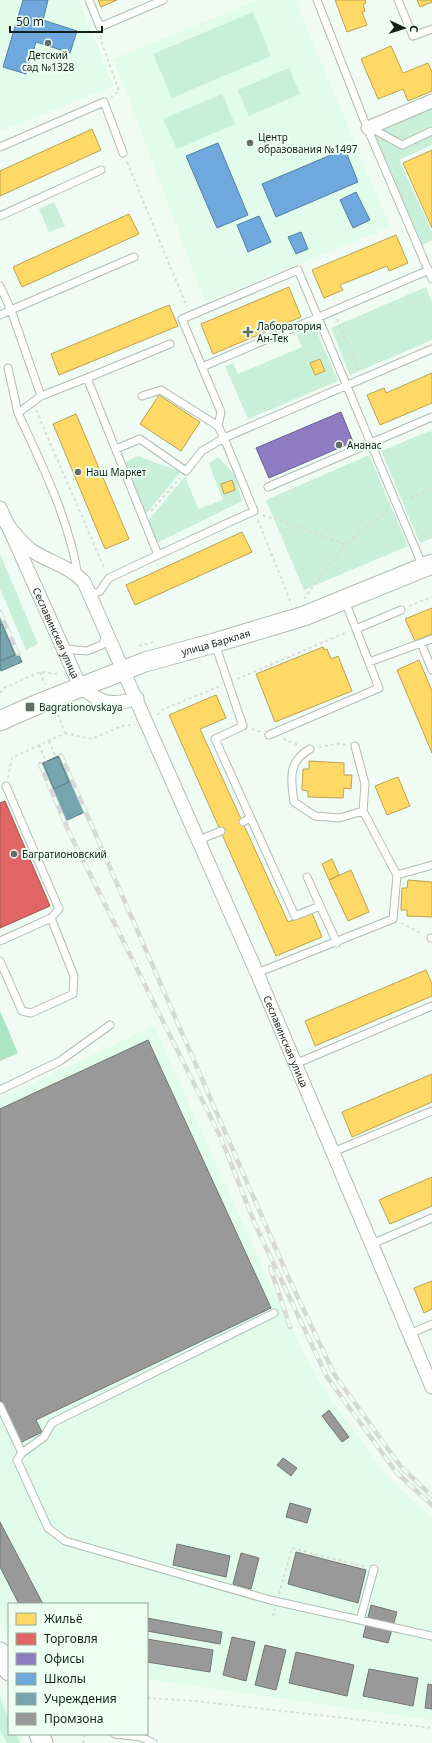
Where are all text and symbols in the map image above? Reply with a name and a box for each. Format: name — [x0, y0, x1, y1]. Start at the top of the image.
scale bar — [10, 8, 102, 34]
north arrow — [384, 8, 424, 48]
text: 50 m — [16, 13, 44, 30]
text: С — [407, 25, 422, 33]
marker: Детский сад №1328 — [43, 38, 53, 48]
place label: Детский сад №1328 — [22, 48, 74, 74]
place label: Центр образования №1497 — [258, 130, 358, 156]
marker: Центр образования №1497 — [245, 138, 255, 148]
place label: Лаборатория Ан-Тек — [257, 319, 322, 345]
marker: Лаборатория Ан-Тек — [242, 326, 254, 338]
place label: Ананас — [347, 438, 382, 452]
marker: Ананас — [334, 440, 344, 450]
place label: Наш Маркет — [86, 465, 147, 479]
marker: Наш Маркет — [73, 467, 83, 477]
street label: Сеславинская улица — [30, 585, 83, 681]
street label: улица Барклая — [180, 626, 252, 659]
place label: Bagrationovskaya — [39, 700, 123, 714]
marker: Bagrationovskaya — [24, 701, 36, 713]
place label: Багратионовский — [22, 847, 107, 861]
marker: Багратионовский — [9, 849, 19, 859]
street label: Сеславинская улица — [260, 993, 312, 1090]
legend — [8, 1603, 148, 1735]
text: Жильё — [44, 1610, 83, 1627]
text: Торговля — [44, 1630, 98, 1647]
text: Офисы — [44, 1650, 84, 1667]
text: Школы — [44, 1670, 86, 1687]
text: Учреждения — [44, 1690, 117, 1707]
text: Промзона — [44, 1710, 103, 1727]

